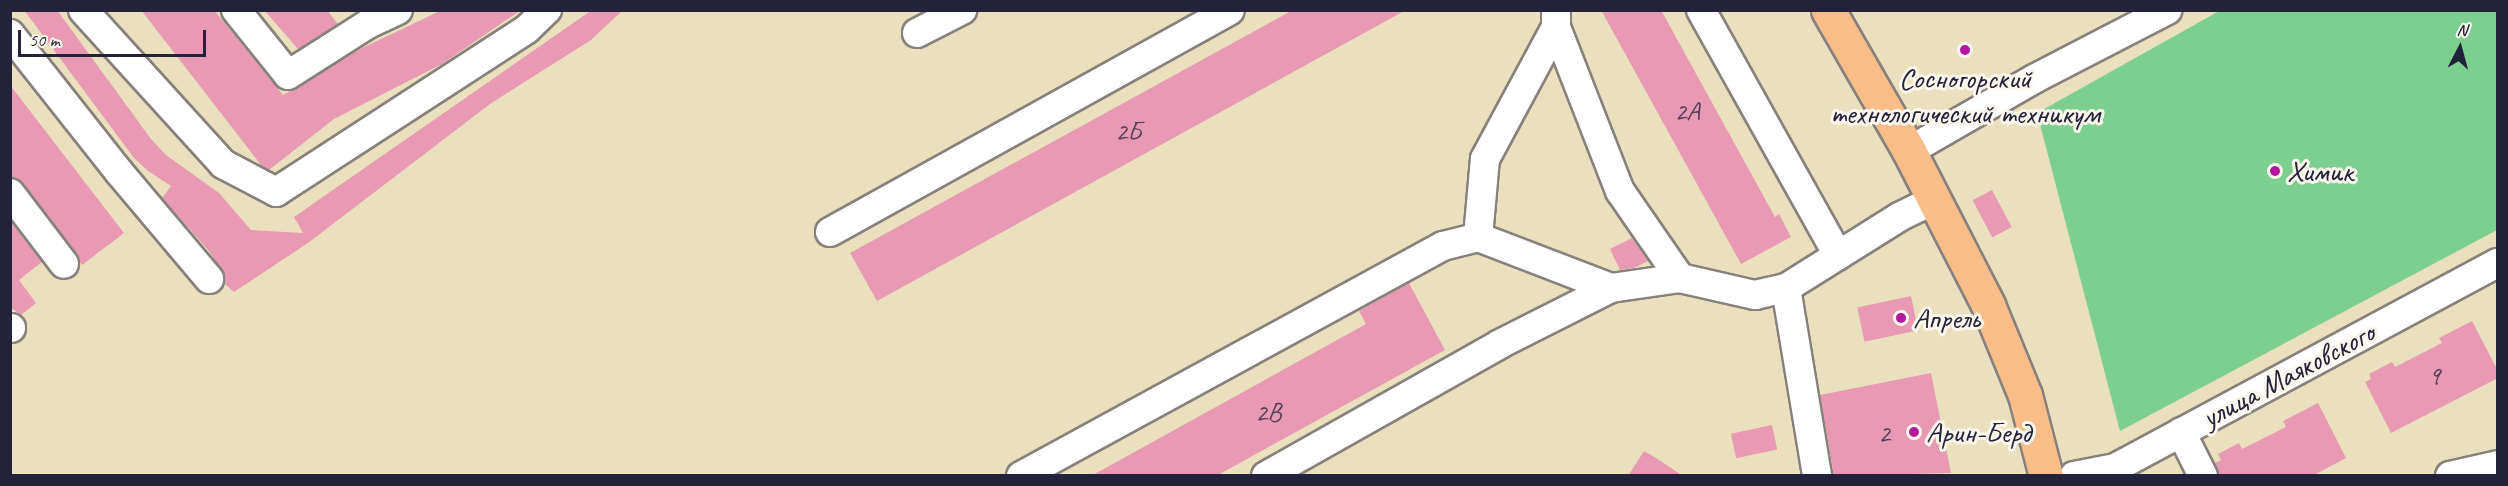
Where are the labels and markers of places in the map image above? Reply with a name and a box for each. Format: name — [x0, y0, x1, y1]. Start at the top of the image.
marker: Сосногорский технологический техникум — [1958, 43, 1972, 57]
place label: Сосногорский технологический техникум — [1830, 60, 2100, 130]
place label: Химик — [2287, 153, 2353, 189]
marker: Химик — [2268, 164, 2282, 178]
place label: Апрель — [1913, 300, 1980, 336]
marker: Апрель — [1894, 311, 1908, 325]
place label: Арин-Берд — [1926, 414, 2031, 450]
marker: Арин-Берд — [1907, 425, 1921, 439]

